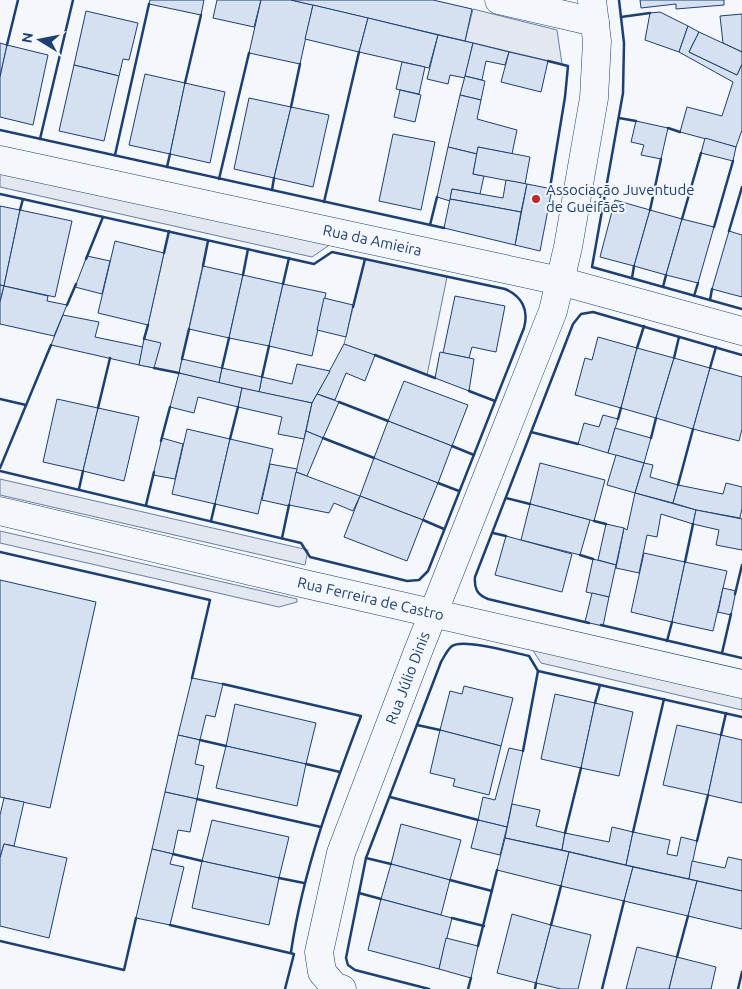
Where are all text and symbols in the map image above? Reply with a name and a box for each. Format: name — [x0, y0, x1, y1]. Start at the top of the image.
north arrow — [15, 15, 65, 65]
text: N — [18, 31, 36, 44]
place label: Associação Juventude de Gueifães — [546, 181, 695, 215]
marker: Associação Juventude de Gueifães — [530, 193, 542, 205]
street label: Rua da Amieira — [321, 221, 424, 259]
street label: Rua Ferreira de Castro — [296, 573, 446, 623]
street label: Rua Júlio Dinis — [382, 629, 433, 727]

